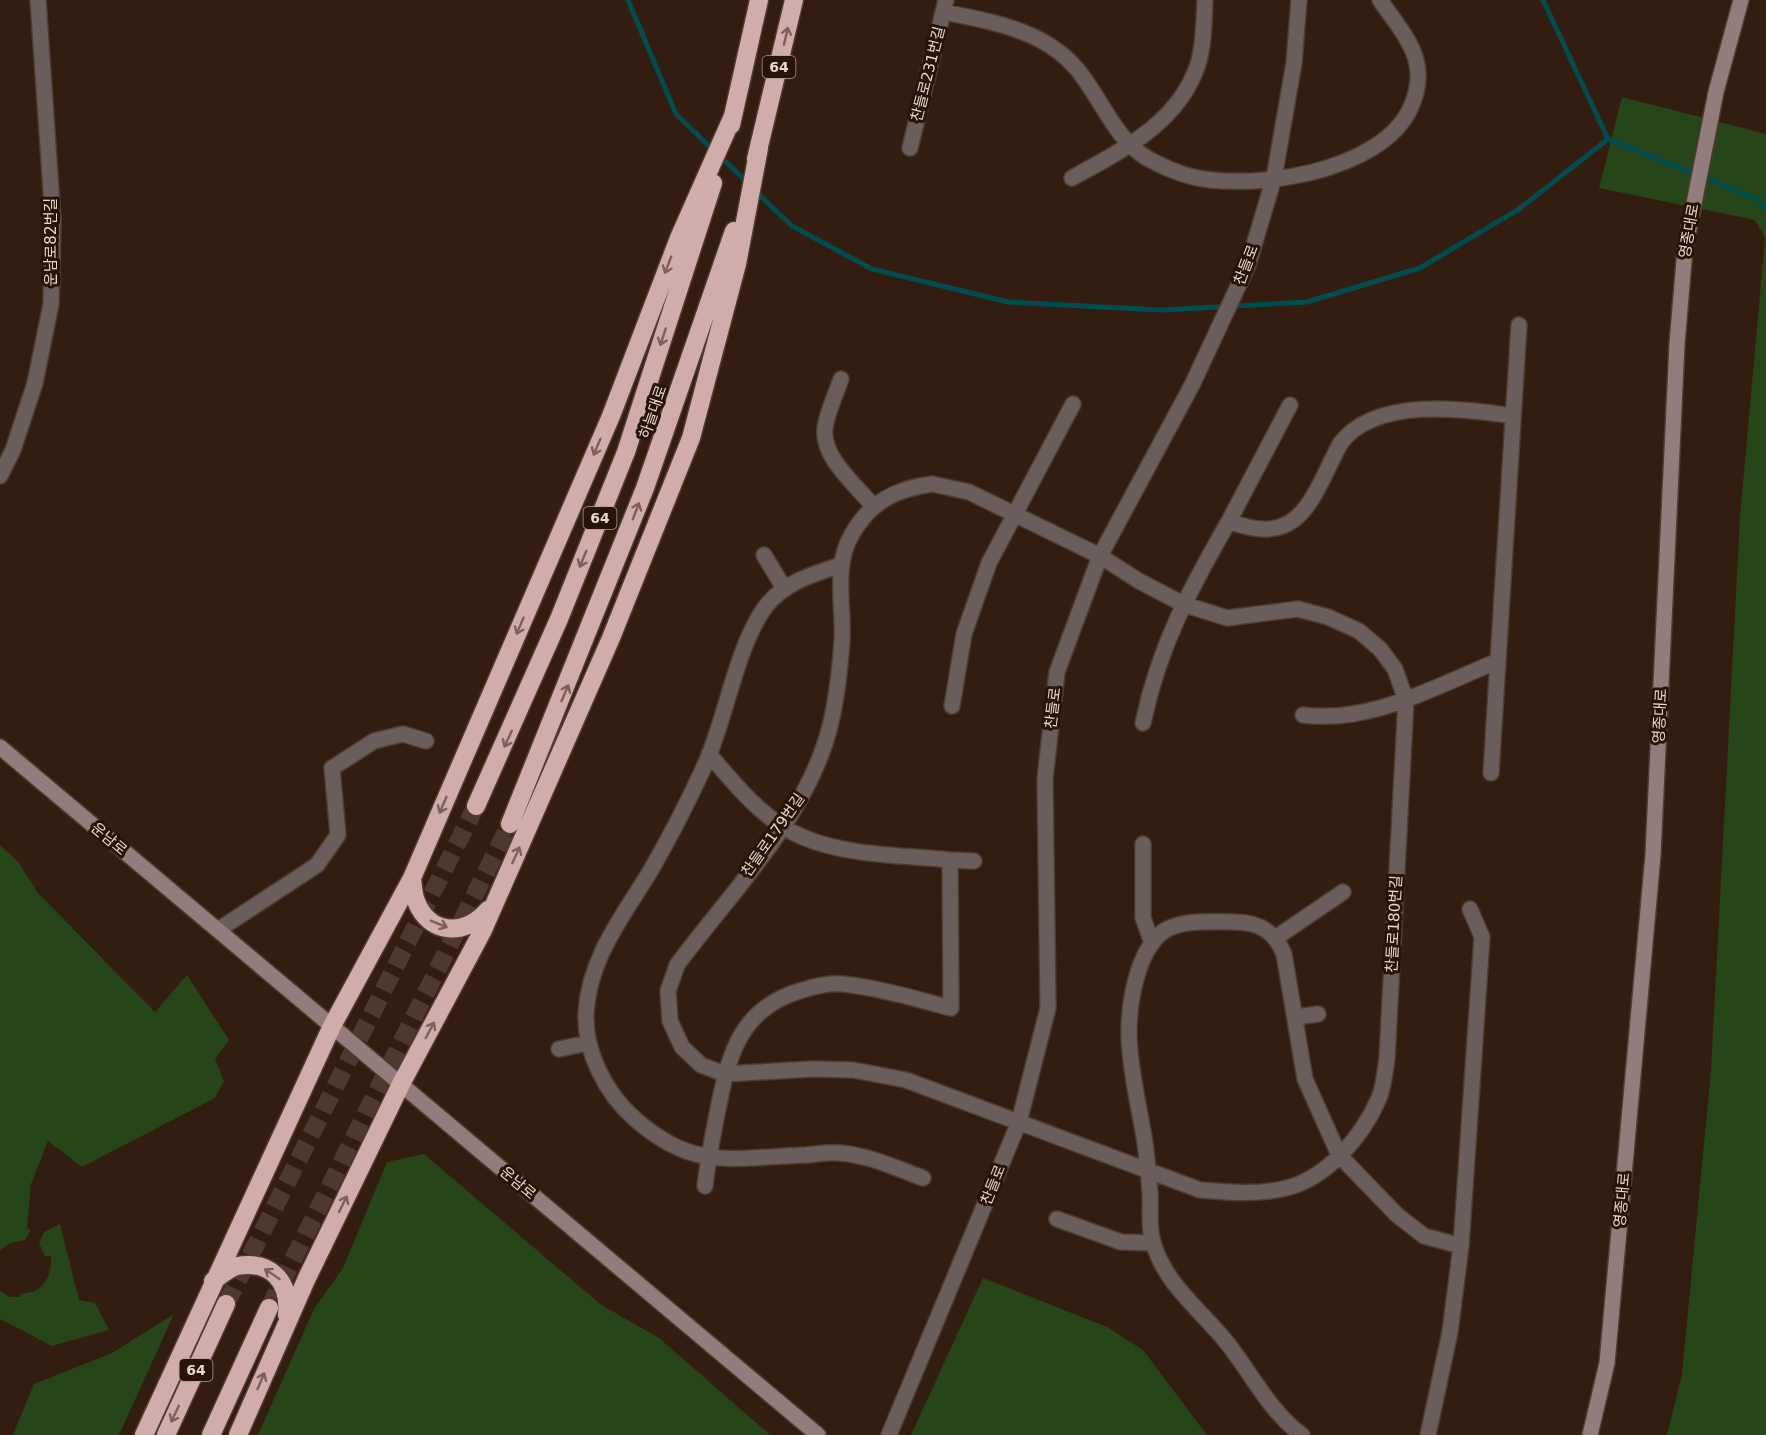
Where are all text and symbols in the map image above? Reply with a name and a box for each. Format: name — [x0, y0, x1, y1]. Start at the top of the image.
street label: 찬들로231번길 — [907, 24, 949, 124]
one-way arrow — [781, 27, 792, 46]
road number: 64 — [762, 56, 796, 78]
street label: 운남로82번길 — [42, 198, 60, 286]
street label: 영종대로 — [1675, 202, 1703, 260]
street label: 찬들로 — [1230, 242, 1262, 288]
one-way arrow — [662, 256, 673, 274]
one-way arrow — [657, 327, 668, 346]
street label: 하늘대로 — [636, 383, 670, 441]
one-way arrow — [591, 438, 602, 456]
one-way arrow — [631, 502, 642, 521]
road number: 64 — [584, 507, 616, 529]
one-way arrow — [577, 550, 588, 568]
one-way arrow — [514, 616, 525, 635]
one-way arrow — [560, 684, 571, 702]
street label: 찬들로 — [1042, 686, 1064, 730]
street label: 영종대로 — [1650, 688, 1670, 744]
one-way arrow — [501, 730, 513, 748]
street label: 찬들로179번길 — [738, 790, 808, 880]
one-way arrow — [437, 796, 448, 814]
street label: 운남로 — [87, 819, 131, 859]
one-way arrow — [511, 846, 522, 865]
street label: 찬들로180번길 — [1382, 875, 1406, 973]
one-way arrow — [430, 919, 448, 930]
one-way arrow — [424, 1022, 436, 1039]
street label: 찬들로 — [977, 1162, 1009, 1208]
street label: 운남로 — [496, 1163, 540, 1203]
street label: 영종대로 — [1611, 1172, 1633, 1228]
one-way arrow — [338, 1196, 350, 1214]
one-way arrow — [264, 1268, 280, 1280]
road number: 64 — [180, 1359, 212, 1381]
one-way arrow — [256, 1373, 267, 1391]
one-way arrow — [169, 1405, 181, 1423]

